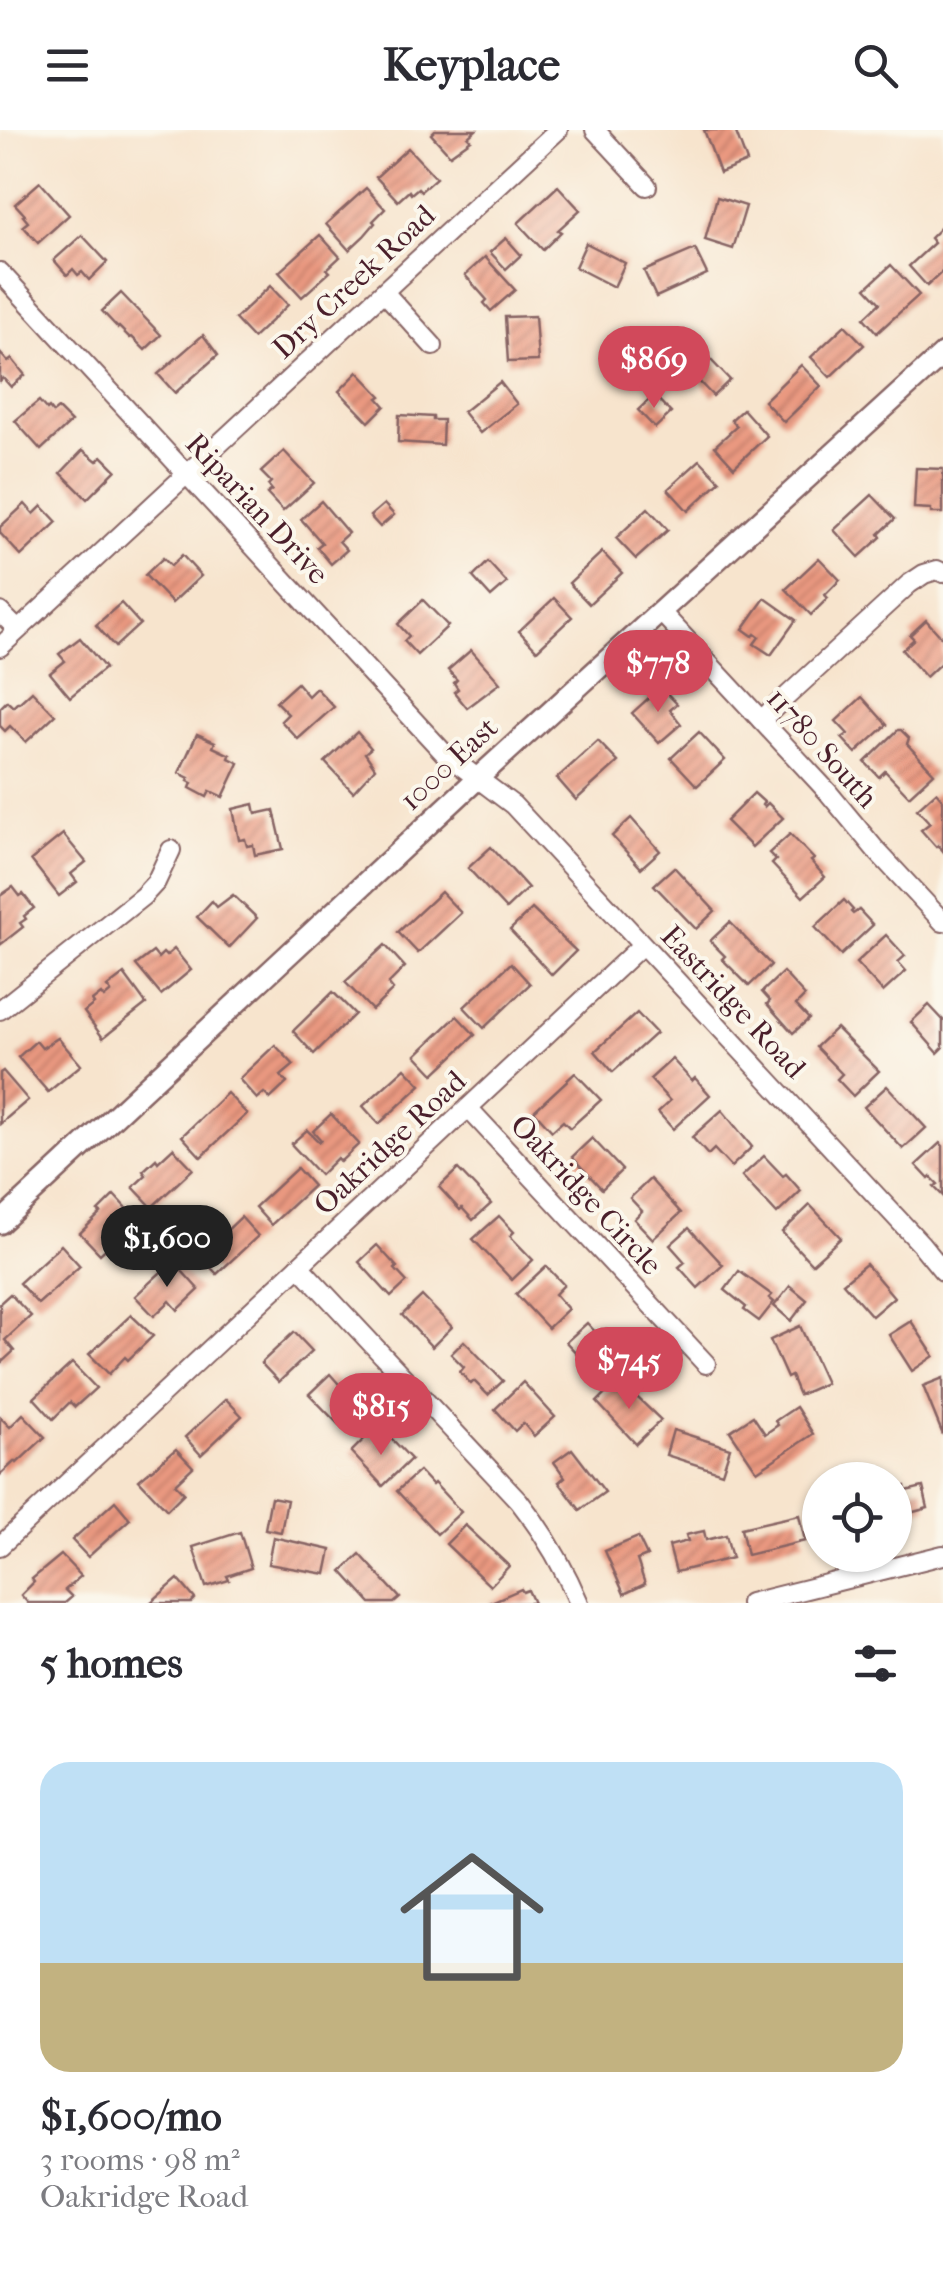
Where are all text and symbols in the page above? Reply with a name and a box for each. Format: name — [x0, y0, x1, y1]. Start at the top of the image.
icon: menu — [40, 38, 95, 93]
icon: search — [848, 38, 903, 93]
text: Keyplace — [383, 39, 560, 92]
street label: Dry Creek Road — [266, 197, 443, 366]
pin: $869 — [595, 326, 713, 411]
text: $869 — [620, 340, 688, 377]
street label: Riparian Drive — [178, 426, 336, 592]
pin: $778 — [599, 630, 717, 715]
text: $778 — [626, 644, 690, 681]
street label: 11780 South — [759, 681, 885, 815]
street label: 1000 East — [393, 710, 505, 818]
street label: Eastridge Road — [653, 918, 813, 1086]
street label: Oakridge Road — [307, 1063, 474, 1222]
street label: Oakridge Circle — [503, 1108, 669, 1282]
pin: $1,600 — [86, 1205, 248, 1290]
text: $1,600 — [123, 1219, 211, 1256]
pin: $745 — [570, 1327, 688, 1412]
text: $745 — [597, 1341, 661, 1378]
pin: $815 — [322, 1373, 440, 1458]
text: $815 — [352, 1387, 410, 1424]
map controls — [802, 1462, 912, 1572]
button: locate — [802, 1462, 912, 1572]
icon: filters — [848, 1636, 903, 1691]
text: 5 homes — [40, 1639, 183, 1688]
icon: home — [382, 1827, 562, 2007]
text: $1,600/mo — [40, 2092, 222, 2141]
text: 3 rooms · 98 m² — [40, 2141, 240, 2178]
text: Oakridge Road — [40, 2178, 248, 2215]

